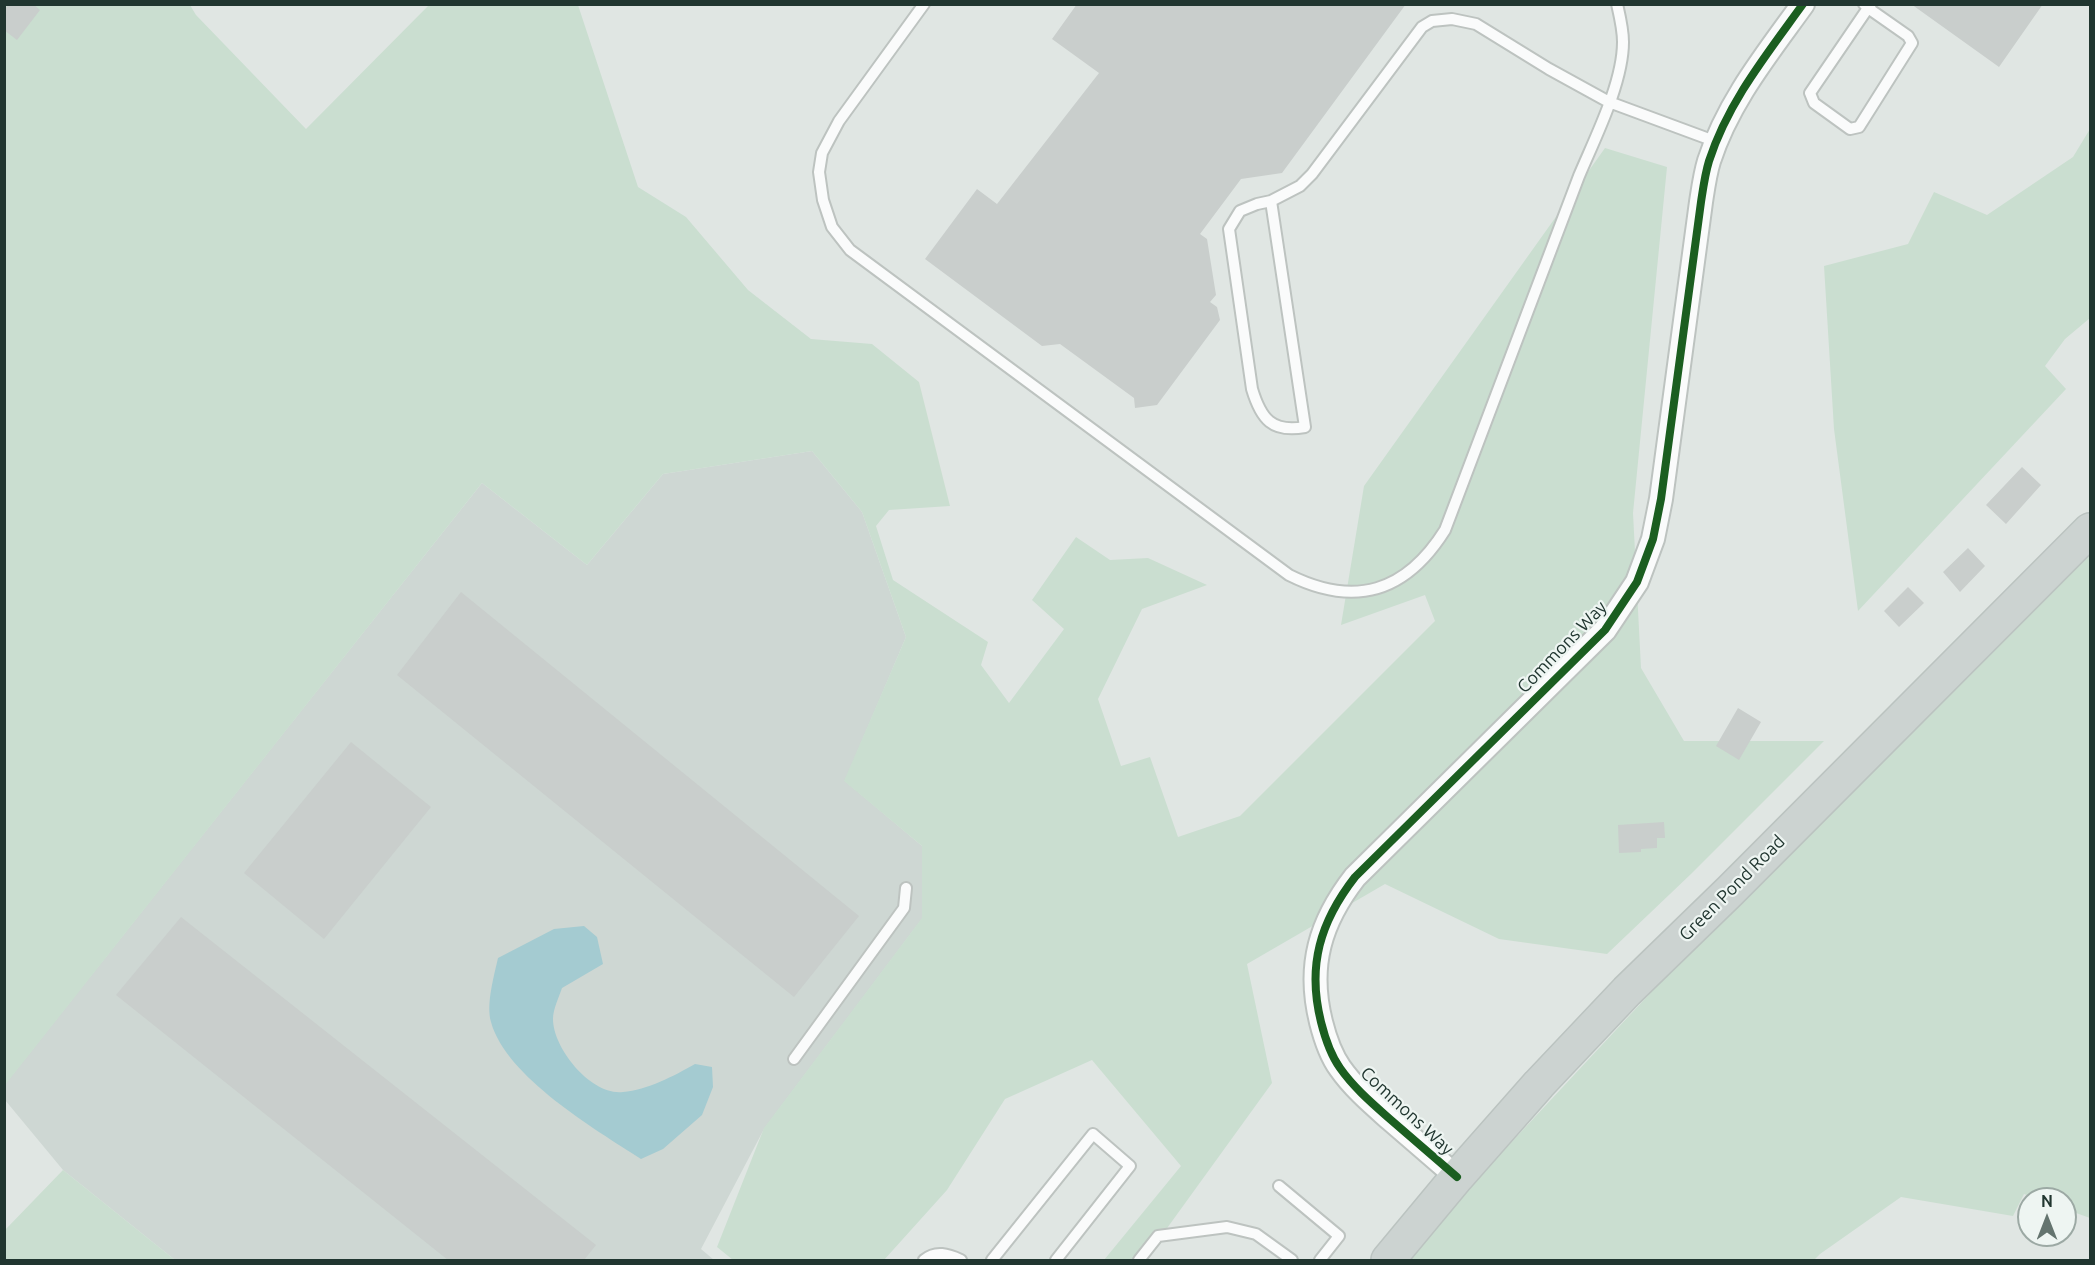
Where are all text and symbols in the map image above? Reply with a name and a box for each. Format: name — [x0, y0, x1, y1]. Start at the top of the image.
street label: Commons Way — [1513, 596, 1611, 698]
street label: Green Pond Road — [1675, 831, 1789, 945]
street label: Commons Way — [1356, 1062, 1458, 1160]
north arrow — [2017, 1187, 2077, 1247]
text: N — [2041, 1192, 2053, 1210]

